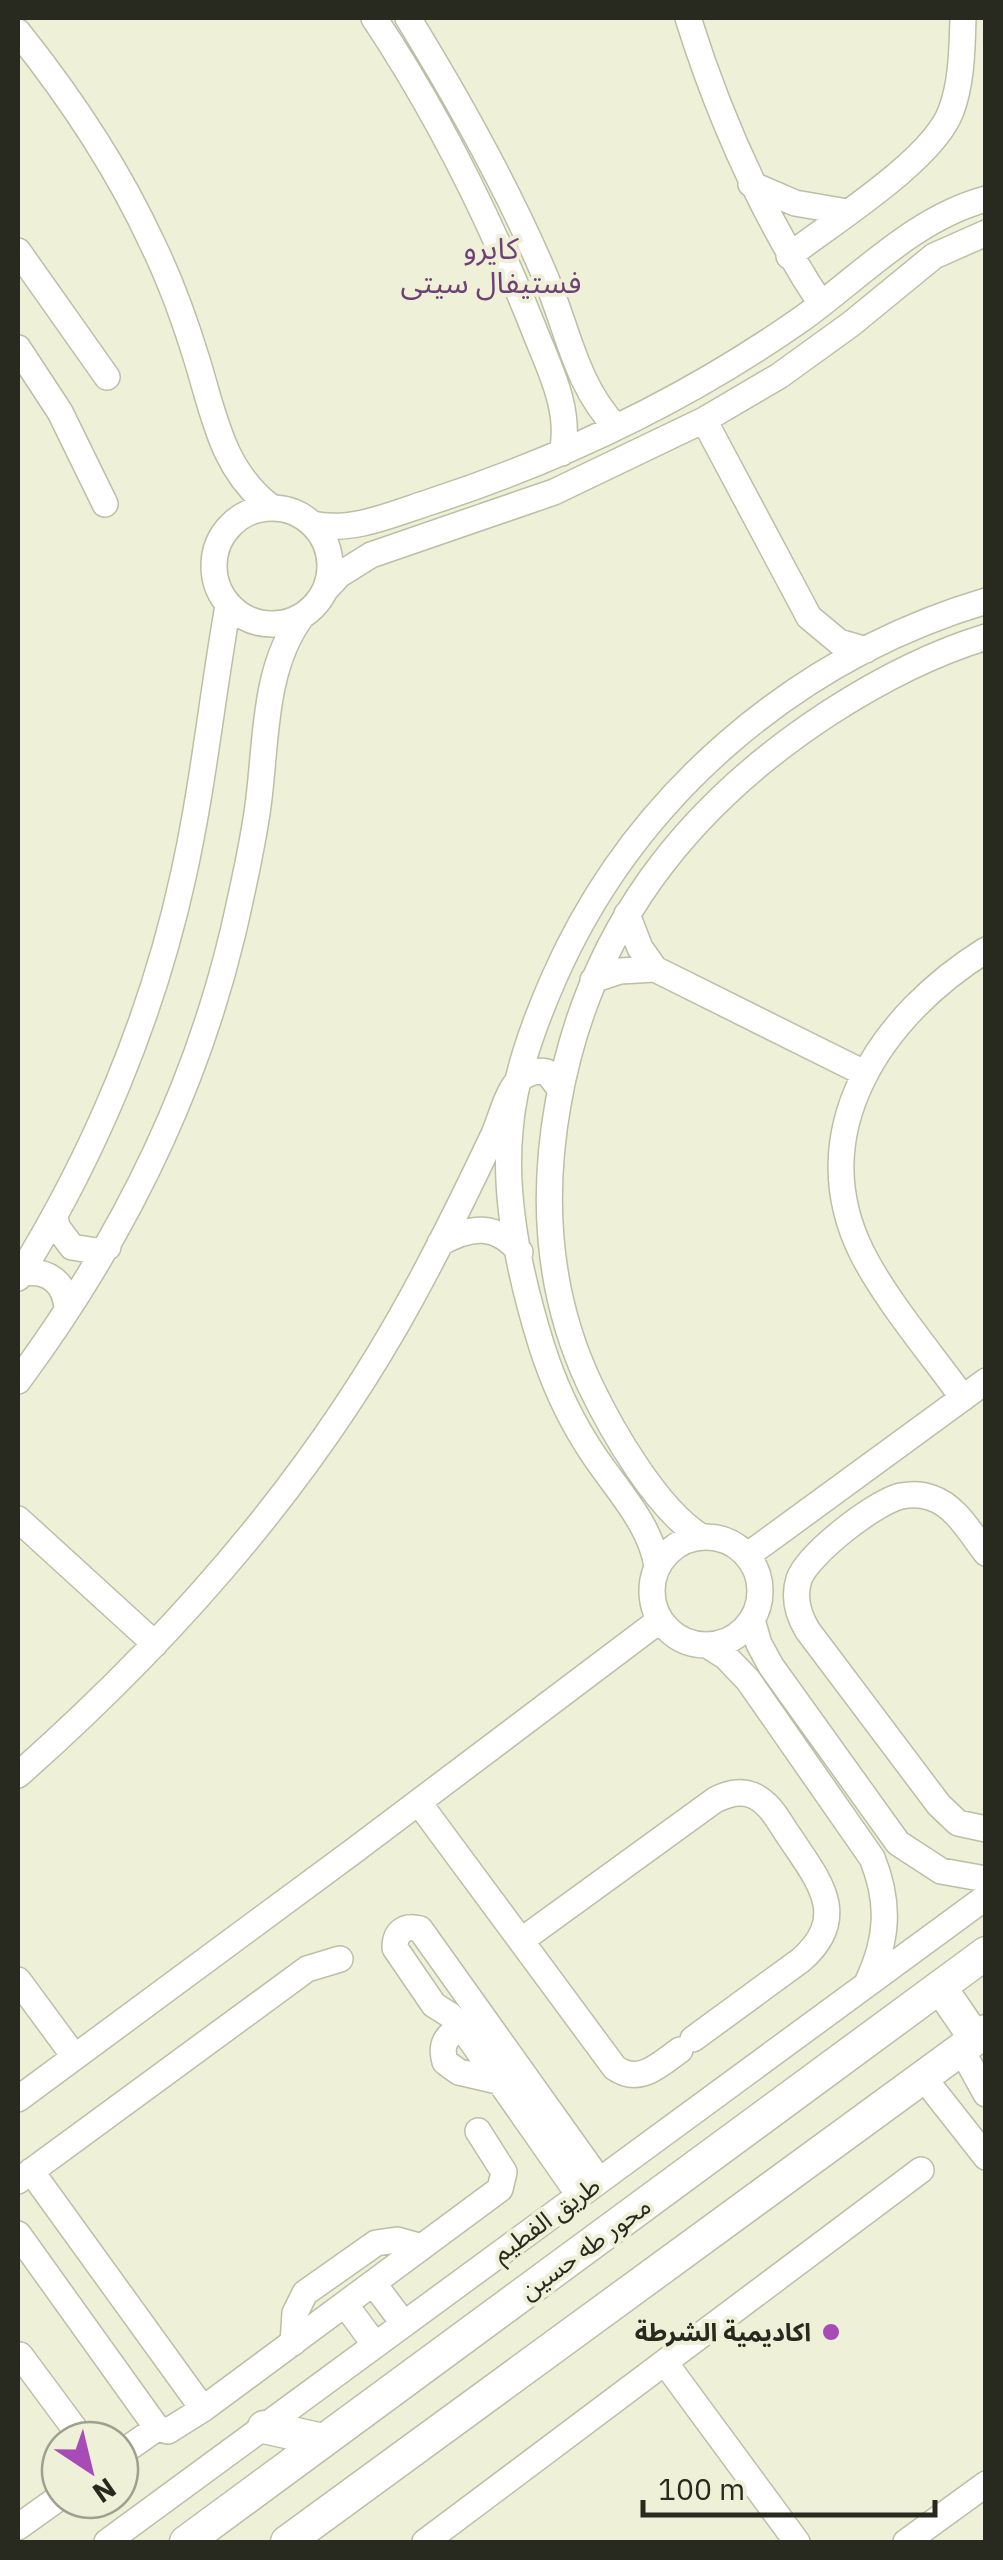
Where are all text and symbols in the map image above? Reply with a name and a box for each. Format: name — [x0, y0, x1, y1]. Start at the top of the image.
district label: كايرو فستيفال سيتى — [401, 228, 581, 301]
street label: طريق الفطيم — [485, 2168, 609, 2272]
street label: محور طه حسين — [513, 2189, 657, 2306]
place label: اكاديمية الشرطة — [635, 2315, 811, 2348]
marker: اكاديمية الشرطة — [820, 2321, 842, 2343]
north arrow — [40, 2420, 140, 2520]
scale bar — [643, 2455, 936, 2517]
text: 100 m — [658, 2469, 745, 2508]
text: N — [86, 2470, 124, 2512]

